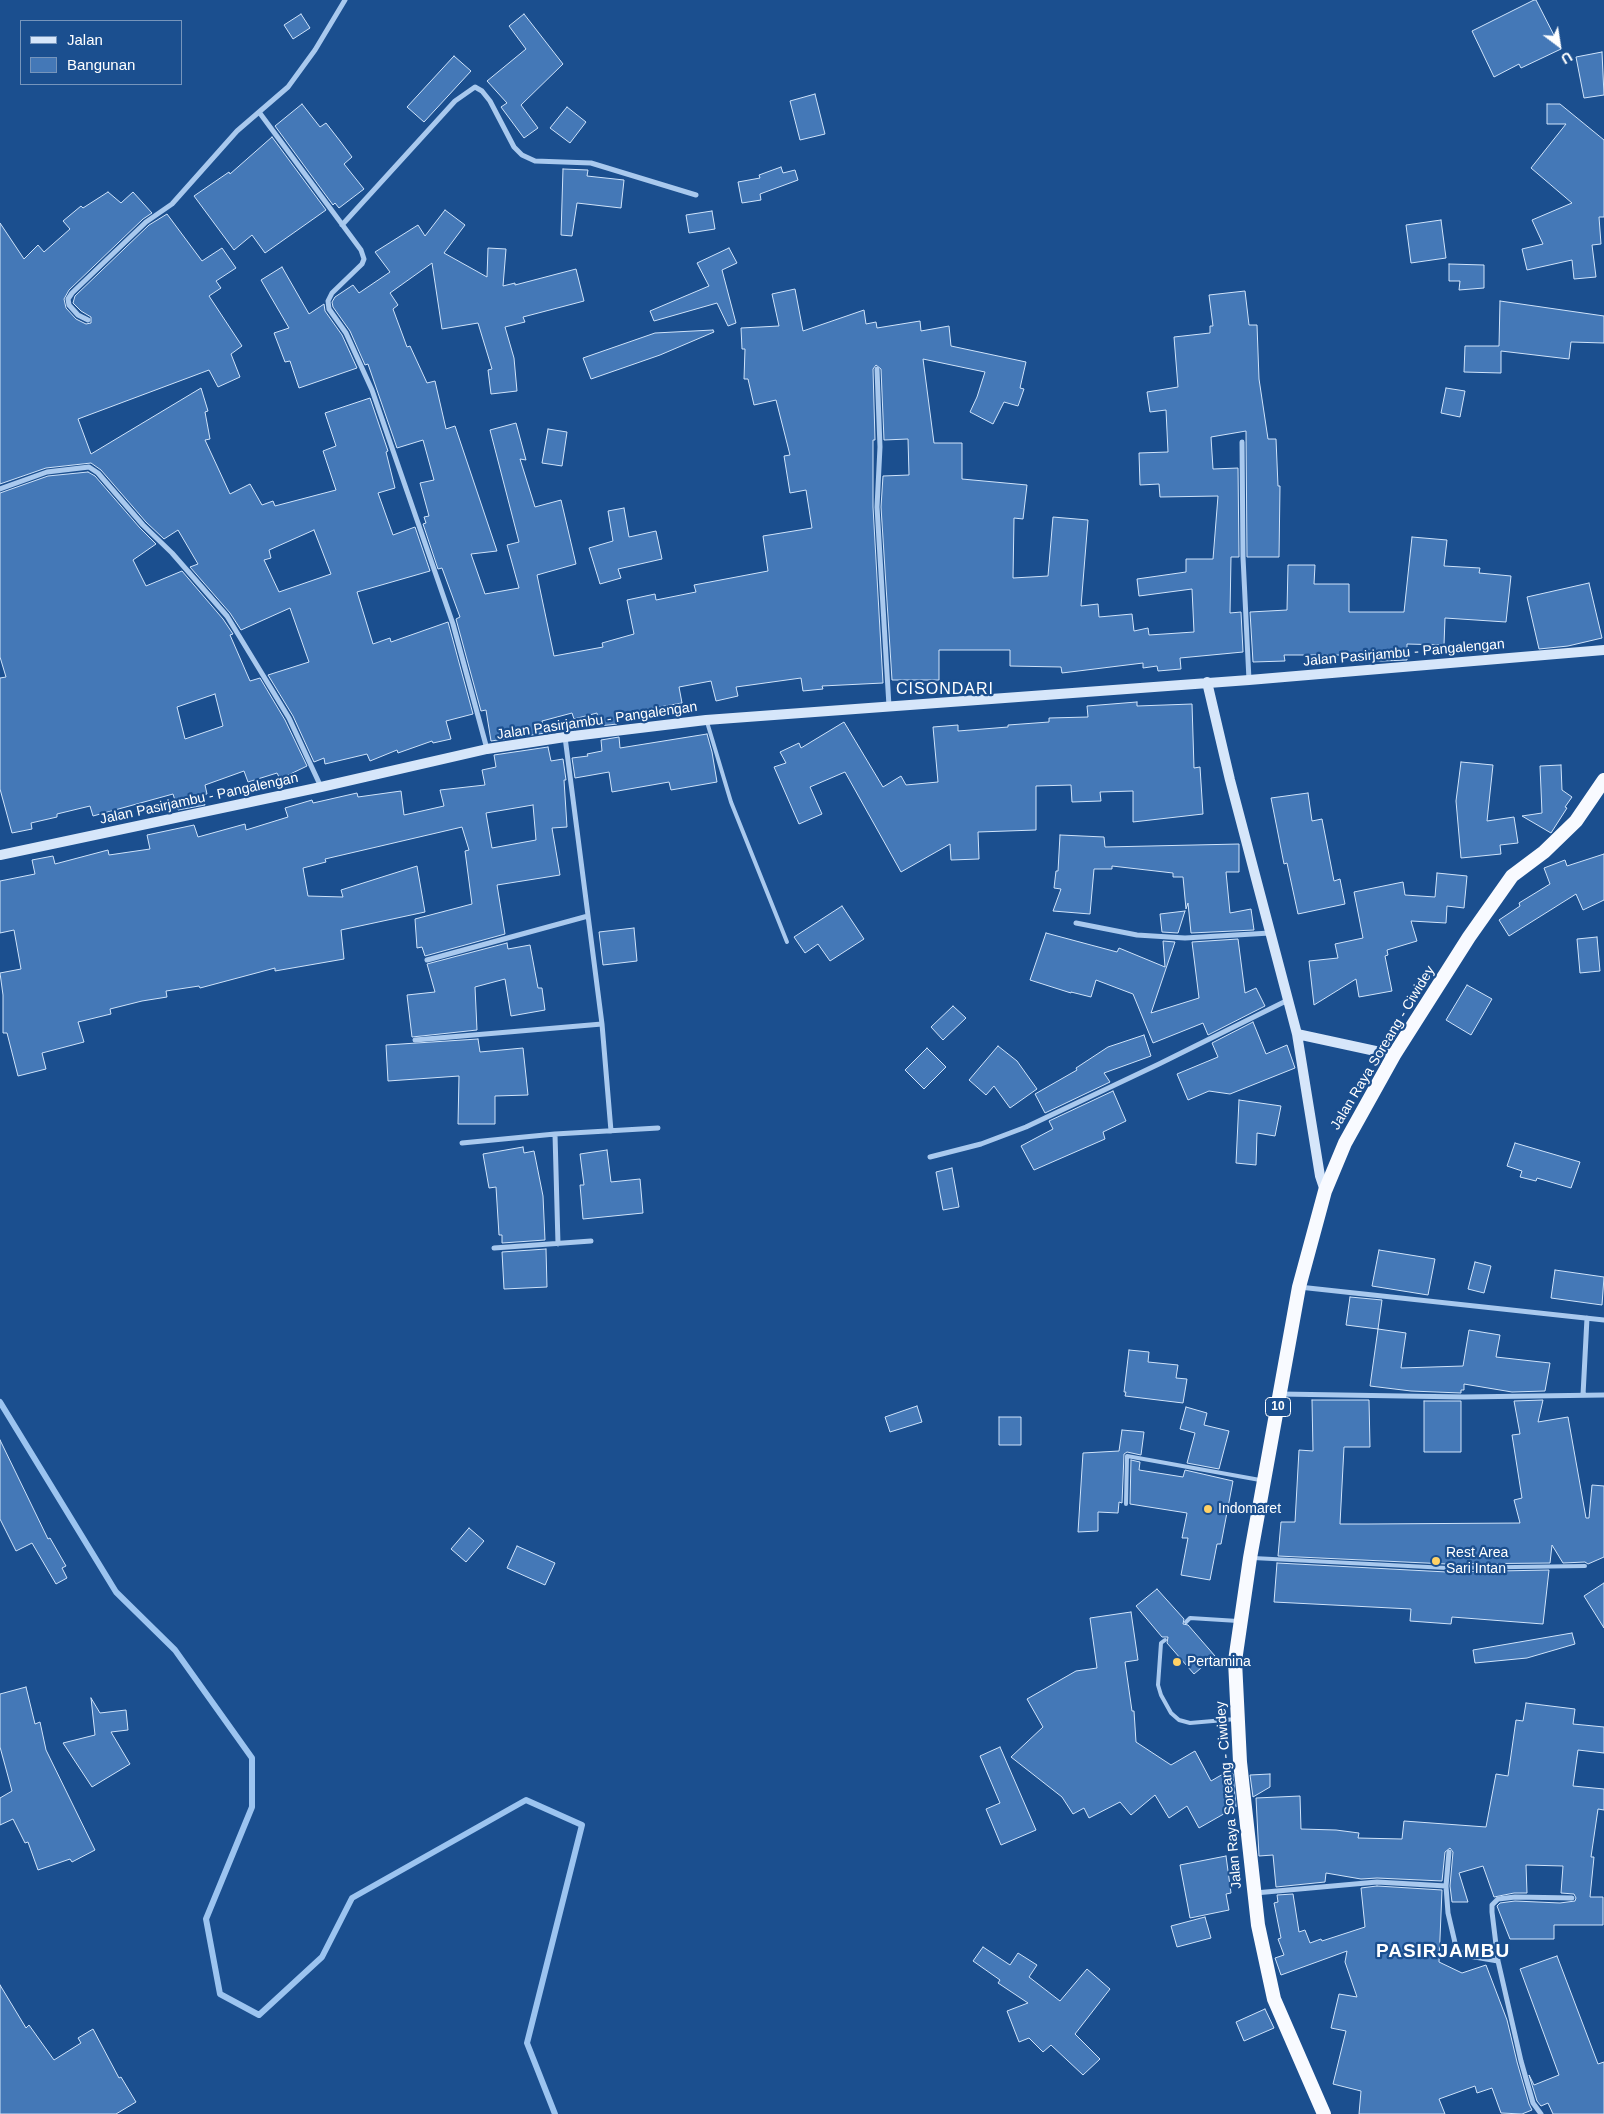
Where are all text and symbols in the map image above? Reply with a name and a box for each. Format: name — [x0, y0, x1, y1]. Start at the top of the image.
legend — [20, 20, 182, 85]
north arrow — [1534, 20, 1584, 70]
text: Jalan — [67, 31, 103, 48]
text: U — [1558, 48, 1575, 67]
text: Bangunan — [67, 56, 135, 73]
street label: Jalan Pasirjambu - Pangalengan — [1302, 636, 1506, 670]
district label: CISONDARI — [895, 680, 995, 700]
street label: Jalan Pasirjambu - Pangalengan — [496, 699, 698, 743]
street label: Jalan Pasirjambu - Pangalengan — [98, 770, 300, 828]
street label: Jalan Raya Soreang - Ciwidey — [1327, 963, 1439, 1133]
road number: 10 — [1266, 1398, 1290, 1416]
place label: Indomaret — [1218, 1501, 1281, 1517]
marker: Indomaret — [1202, 1503, 1214, 1515]
place label: Rest Area Sari Intan — [1446, 1545, 1508, 1578]
marker: Rest Area Sari Intan — [1430, 1555, 1442, 1567]
place label: Pertamina — [1187, 1654, 1251, 1670]
marker: Pertamina — [1171, 1656, 1183, 1668]
street label: Jalan Raya Soreang - Ciwidey — [1212, 1700, 1246, 1890]
district label: PASIRJAMBU — [1375, 1941, 1511, 1963]

